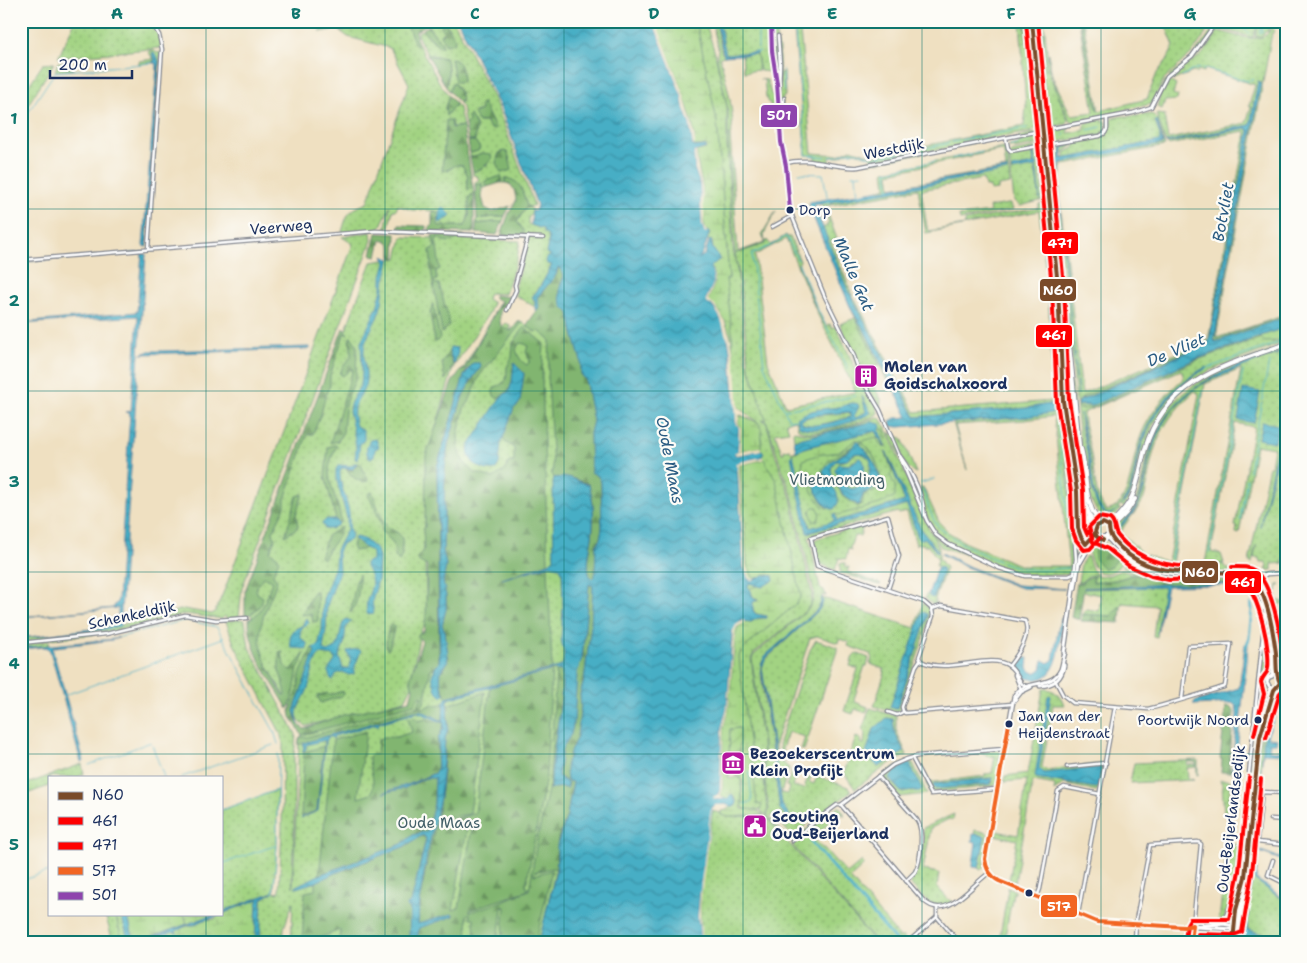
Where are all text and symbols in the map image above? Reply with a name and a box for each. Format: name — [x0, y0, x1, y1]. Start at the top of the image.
text: A — [111, 3, 123, 24]
text: B — [291, 3, 301, 24]
text: C — [470, 3, 480, 24]
text: D — [648, 3, 660, 24]
text: E — [827, 3, 837, 24]
text: F — [1006, 3, 1016, 24]
text: G — [1184, 3, 1197, 24]
scale bar — [50, 48, 132, 80]
text: 200 m — [58, 55, 107, 75]
line badge: 501 — [760, 104, 798, 128]
text: 501 — [767, 106, 791, 124]
text: 1 — [10, 108, 18, 129]
street label: Westdijk — [862, 133, 926, 165]
water label: Botvliet — [1207, 181, 1239, 243]
place label: Dorp — [799, 201, 831, 219]
marker: Dorp — [785, 205, 795, 215]
street label: Veerweg — [249, 214, 313, 240]
line badge: 471 — [1041, 231, 1079, 255]
water label: Malle Gat — [829, 234, 879, 314]
text: 471 — [1048, 234, 1072, 252]
line badge: N60 — [1039, 278, 1077, 302]
text: N60 — [1043, 281, 1073, 299]
text: 2 — [8, 290, 20, 311]
line badge: 461 — [1035, 324, 1073, 348]
text: 461 — [1042, 326, 1066, 344]
water label: De Vliet — [1144, 328, 1208, 372]
place label: Molen van Goidschalxoord — [884, 357, 1008, 394]
building icon: Molen van Goidschalxoord — [853, 363, 879, 389]
water label: Oude Maas — [651, 415, 689, 505]
park label: Vlietmonding — [789, 470, 885, 490]
text: 3 — [8, 471, 20, 492]
line badge: N60 — [1181, 560, 1219, 584]
text: N60 — [1185, 563, 1215, 581]
line badge: 461 — [1224, 570, 1262, 594]
text: 461 — [1231, 573, 1255, 591]
street label: Schenkeldijk — [86, 596, 178, 634]
text: 4 — [8, 653, 20, 674]
place label: Jan van der Heijdenstraat — [1018, 707, 1110, 742]
place label: Poortwijk Noord — [1138, 711, 1249, 729]
marker: Poortwijk Noord — [1253, 715, 1263, 725]
marker: Jan van der Heijdenstraat — [1004, 719, 1014, 729]
place label: Bezoekerscentrum Klein Profijt — [750, 744, 895, 781]
street label: Oud-Beijerlandsedijk — [1212, 744, 1250, 894]
museum icon: Bezoekerscentrum Klein Profijt — [720, 750, 746, 776]
legend — [48, 776, 222, 916]
text: N60 — [92, 785, 124, 805]
place label: Scouting Oud-Beijerland — [772, 807, 889, 844]
text: 461 — [92, 811, 118, 831]
park label: Oude Maas — [398, 813, 480, 833]
public building icon: Scouting Oud-Beijerland — [742, 813, 768, 839]
text: 5 — [9, 834, 19, 855]
text: 471 — [92, 835, 117, 855]
text: 517 — [92, 861, 117, 881]
text: 501 — [92, 885, 117, 905]
unlabelled marker — [1024, 888, 1034, 898]
line badge: 517 — [1040, 894, 1078, 918]
text: 517 — [1047, 897, 1071, 915]

